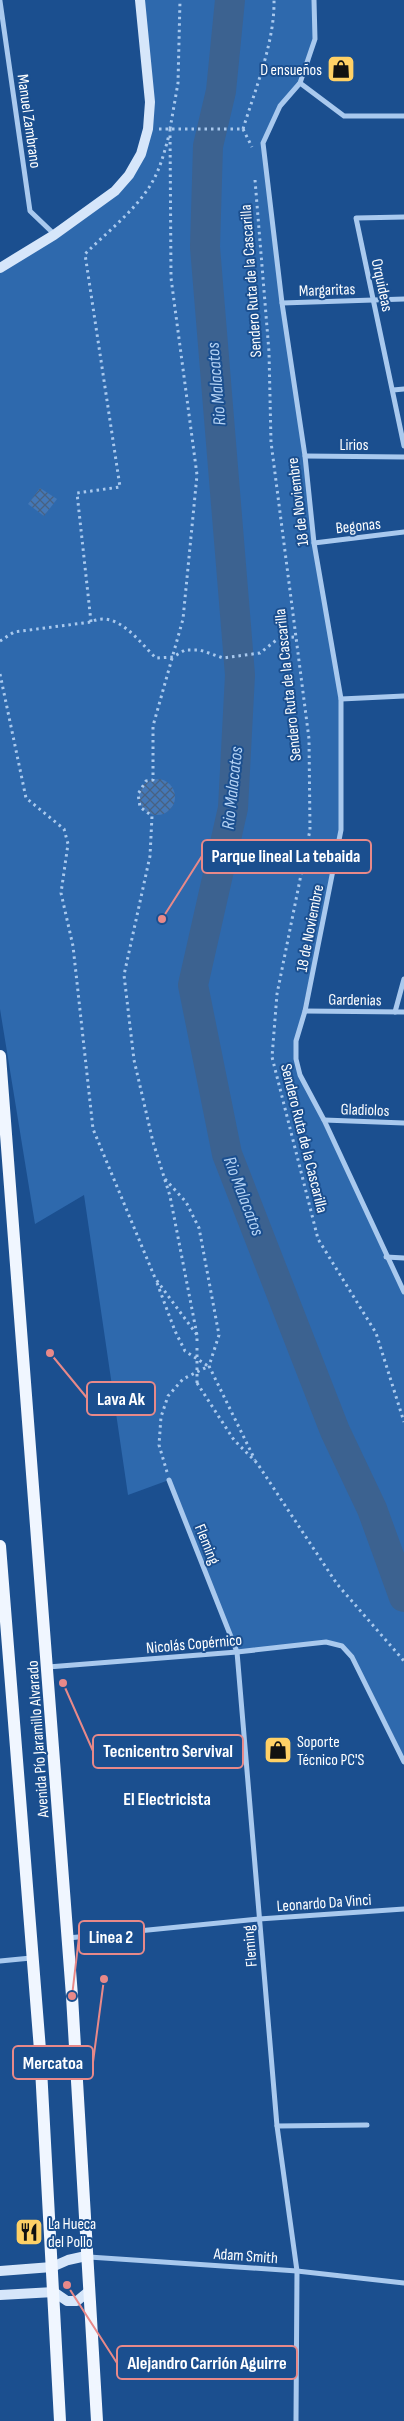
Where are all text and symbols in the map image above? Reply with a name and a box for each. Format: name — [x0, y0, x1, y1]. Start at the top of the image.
shop icon: D ensueños — [326, 54, 356, 84]
place label: D ensueños — [260, 61, 322, 80]
street label: Manuel Zambrano — [13, 73, 45, 169]
street label: Sendero Ruta de la Cascarilla — [237, 204, 266, 358]
street label: Orquideas — [367, 257, 396, 314]
street label: Margaritas — [299, 280, 356, 301]
water label: Rio Malacatos — [202, 341, 231, 426]
street label: Lirios — [340, 436, 369, 455]
street label: 18 de Noviembre — [284, 457, 313, 547]
street label: Begonas — [335, 515, 382, 538]
street label: Sendero Ruta de la Cascarilla — [271, 608, 306, 762]
water label: Rio Malacatos — [218, 745, 247, 830]
callout: Parque lineal La tebaida — [202, 840, 371, 873]
text: Parque lineal La tebaida — [212, 846, 360, 867]
street label: 18 de Noviembre — [293, 883, 328, 974]
street label: Gardenias — [328, 991, 382, 1010]
street label: Sendero Ruta de la Cascarilla — [276, 1062, 331, 1215]
street label: Gladiolos — [340, 1100, 390, 1121]
water label: Rio Malacatos — [219, 1154, 268, 1239]
callout: Lava Ak — [87, 1382, 155, 1415]
text: Lava Ak — [97, 1389, 146, 1410]
street label: Fleming — [190, 1522, 223, 1568]
street label: Nicolás Copérnico — [145, 1631, 243, 1658]
street label: Avenida Pío Jaramillo Alvarado — [24, 1660, 54, 1819]
place label: Soporte Técnico PC'S — [297, 1733, 365, 1770]
callout: Tecnicentro Servival — [93, 1735, 243, 1768]
shop icon: Soporte Técnico PC'S — [263, 1735, 293, 1765]
text: Tecnicentro Servival — [103, 1741, 233, 1762]
district label: El Electricista — [123, 1789, 211, 1810]
street label: Leonardo Da Vinci — [276, 1891, 372, 1916]
callout: Linea 2 — [79, 1921, 144, 1954]
street label: Fleming — [239, 1924, 262, 1968]
text: Linea 2 — [89, 1927, 133, 1948]
callout: Mercatoa — [13, 2046, 93, 2079]
text: Mercatoa — [23, 2053, 83, 2074]
place label: La Hueca del Pollo — [48, 2215, 96, 2252]
restaurant icon: La Hueca del Pollo — [14, 2217, 44, 2247]
street label: Adam Smith — [212, 2245, 279, 2268]
callout: Alejandro Carrión Aguirre — [117, 2346, 297, 2379]
text: Alejandro Carrión Aguirre — [126, 2353, 287, 2374]

